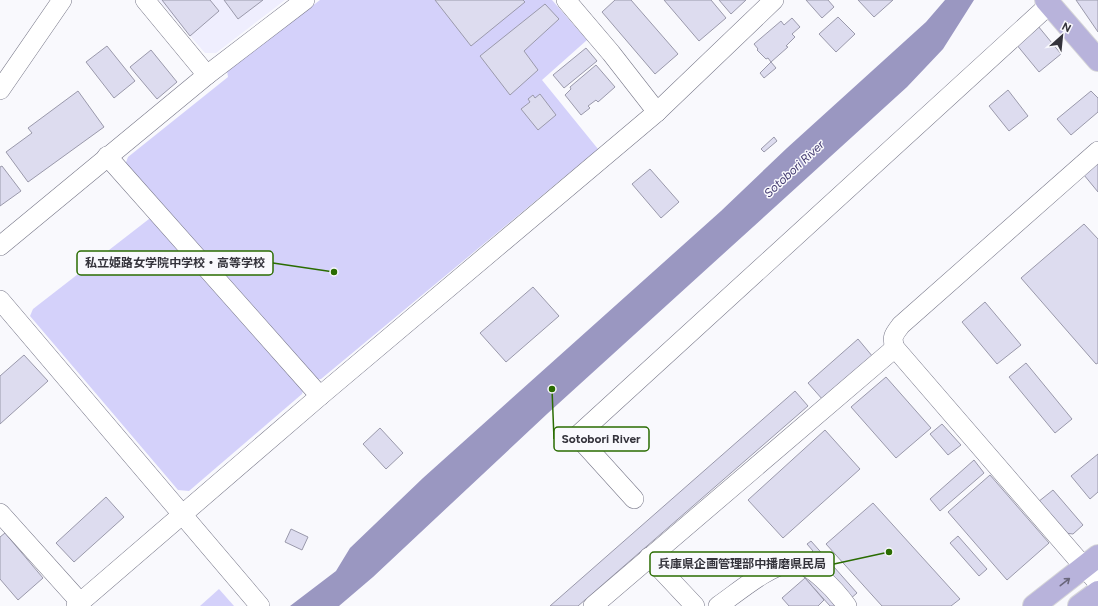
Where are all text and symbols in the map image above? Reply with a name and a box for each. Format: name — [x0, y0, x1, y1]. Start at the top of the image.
north arrow — [1042, 16, 1082, 56]
text: N — [1060, 20, 1073, 35]
water label: Sotobori River — [761, 137, 828, 200]
callout: 私立姫路女学院中学校・高等学校 — [77, 251, 273, 275]
text: 私立姫路女学院中学校・高等学校 — [85, 256, 265, 270]
callout: Sotobori River — [554, 427, 649, 451]
text: Sotobori River — [561, 432, 641, 446]
callout: 兵庫県企画管理部中播磨県民局 — [650, 552, 834, 576]
text: 兵庫県企画管理部中播磨県民局 — [658, 557, 826, 571]
one-way arrow — [1059, 578, 1070, 586]

